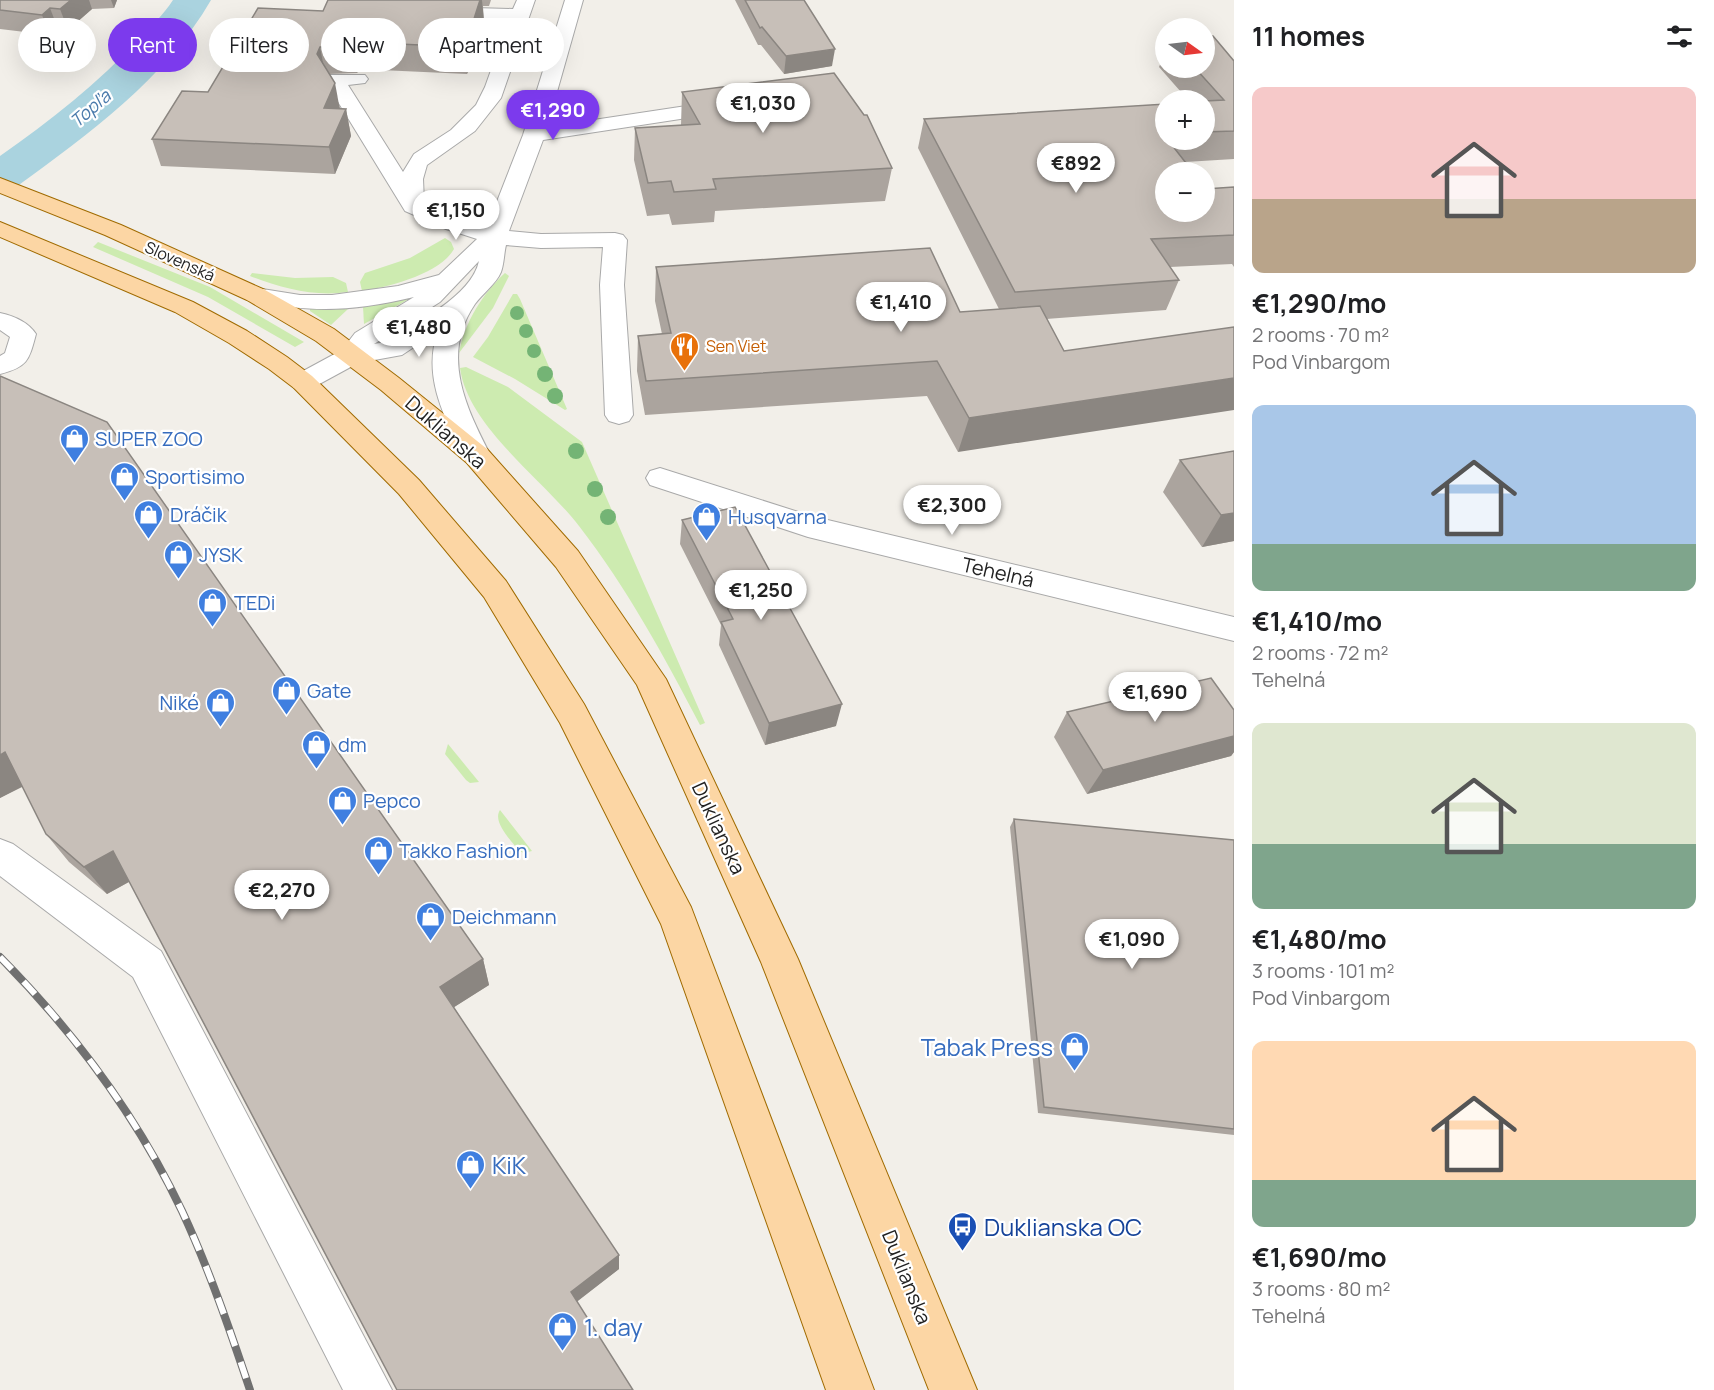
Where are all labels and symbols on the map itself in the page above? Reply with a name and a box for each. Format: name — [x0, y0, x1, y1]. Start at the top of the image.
north arrow — [1155, 18, 1215, 78]
water label: Topľa — [65, 83, 116, 132]
pin: €1,030 — [714, 83, 812, 134]
pin: €1,290 — [504, 90, 602, 141]
pin: €892 — [1040, 143, 1112, 194]
pin: €1,150 — [407, 190, 505, 241]
street label: Slovenská — [142, 236, 218, 286]
pin: €1,410 — [852, 282, 950, 333]
pin: €1,480 — [370, 307, 468, 358]
restaurant icon: Sen Viet — [669, 330, 701, 372]
place label: Sen Viet — [706, 335, 767, 357]
street label: Duklianska — [400, 389, 492, 475]
shop icon: SUPER ZOO — [58, 422, 90, 464]
place label: SUPER ZOO — [95, 425, 203, 452]
shop icon: Sportisimo — [108, 460, 140, 502]
place label: Sportisimo — [145, 463, 245, 490]
pin: €2,300 — [903, 485, 1001, 536]
shop icon: Dráčik — [133, 498, 165, 540]
shop icon: Husqvarna — [691, 500, 723, 542]
place label: Dráčik — [170, 501, 228, 528]
place label: Husqvarna — [728, 503, 827, 530]
shop icon: JYSK — [162, 538, 194, 580]
place label: JYSK — [199, 541, 243, 568]
street label: Tehelná — [959, 551, 1037, 593]
pin: €1,250 — [712, 570, 810, 621]
shop icon: TEDi — [197, 586, 229, 628]
place label: TEDi — [234, 589, 275, 616]
pin: €1,690 — [1106, 672, 1204, 723]
shop icon: Gate — [270, 674, 302, 716]
place label: Gate — [307, 677, 352, 704]
shop icon: Niké — [204, 686, 236, 728]
place label: Niké — [159, 689, 199, 716]
shop icon: dm — [301, 728, 333, 770]
place label: dm — [338, 731, 367, 758]
street label: Duklianska — [686, 777, 752, 879]
shop icon: Pepco — [326, 784, 358, 826]
place label: Pepco — [363, 787, 421, 814]
shop icon: Takko Fashion — [362, 834, 394, 876]
place label: Takko Fashion — [399, 837, 528, 864]
pin: €2,270 — [233, 870, 331, 921]
shop icon: Deichmann — [415, 900, 447, 942]
place label: Deichmann — [452, 903, 557, 930]
pin: €1,090 — [1083, 919, 1181, 970]
place label: Tabak Press — [921, 1030, 1053, 1063]
shop icon: Tabak Press — [1058, 1030, 1090, 1072]
shop icon: KiK — [455, 1148, 487, 1190]
place label: KiK — [492, 1148, 527, 1181]
bus stop icon: Duklianska OC — [947, 1210, 979, 1252]
place label: Duklianska OC — [984, 1210, 1142, 1243]
street label: Duklianska — [876, 1226, 938, 1328]
shop icon: 1. day — [547, 1310, 579, 1352]
place label: 1. day — [584, 1310, 643, 1343]

